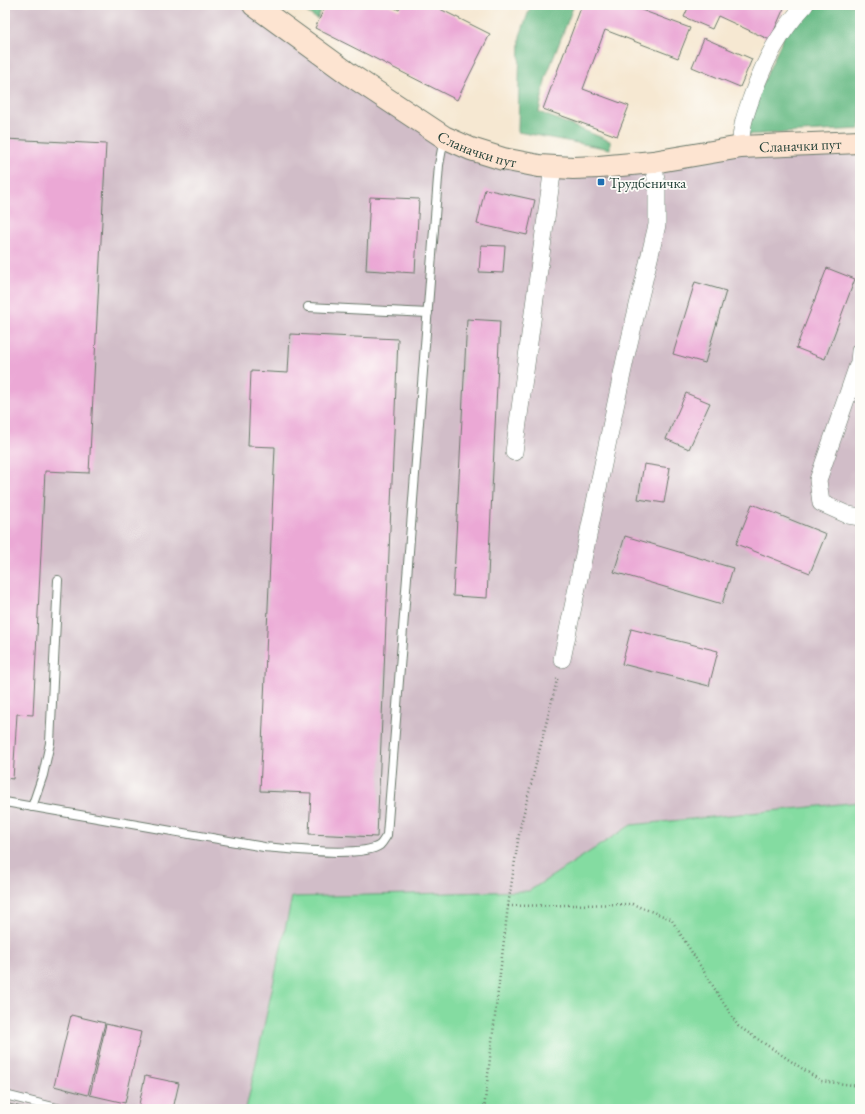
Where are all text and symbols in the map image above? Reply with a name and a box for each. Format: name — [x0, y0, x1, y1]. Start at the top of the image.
street label: Сланачки пут — [434, 126, 518, 171]
street label: Сланачки пут — [759, 133, 842, 156]
place label: Трудбеничка — [609, 173, 686, 192]
marker: Трудбеничка — [596, 177, 606, 187]

